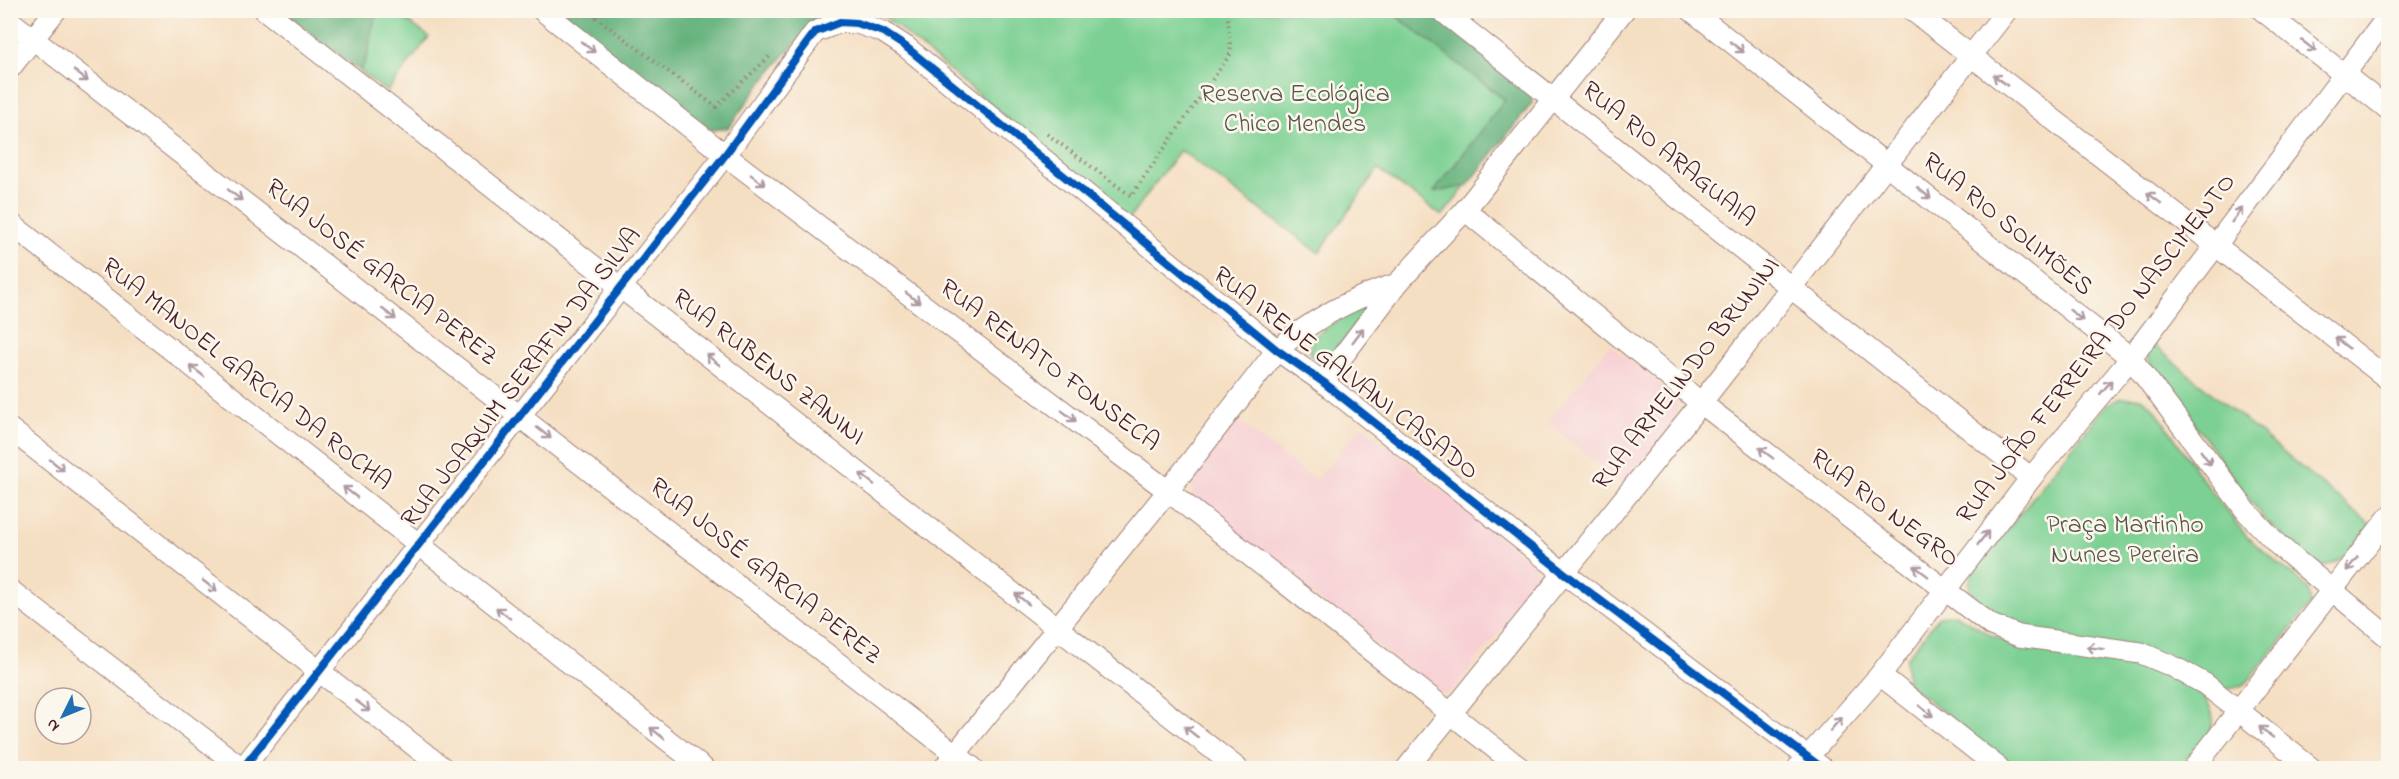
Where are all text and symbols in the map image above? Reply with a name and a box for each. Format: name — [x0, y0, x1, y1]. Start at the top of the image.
one-way arrow — [580, 40, 596, 53]
one-way arrow — [1729, 40, 1745, 53]
one-way arrow — [2300, 40, 2316, 53]
one-way arrow — [72, 69, 88, 82]
street label: RUA RIO ARAGUAIA — [1573, 73, 1763, 237]
one-way arrow — [1992, 73, 2008, 86]
park label: Reserva Ecológica Chico Mendes — [1200, 76, 1390, 144]
street label: RUA RIO SOLIMÕES — [1913, 144, 2101, 306]
street label: RUA JOÃO FERREIRA DO NASCIMENTO — [1948, 166, 2246, 532]
street label: RUA JOSÉ GARCIA PEREZ — [257, 170, 505, 376]
one-way arrow — [750, 173, 766, 186]
one-way arrow — [1915, 186, 1931, 199]
one-way arrow — [227, 188, 243, 201]
one-way arrow — [2147, 192, 2163, 205]
one-way arrow — [2230, 208, 2243, 224]
street label: RUA JOAQUIM SERAFIN DA SILVA — [392, 219, 652, 537]
street label: RUA MANOEL GARCIA DA ROCHA — [92, 249, 400, 501]
street label: RUA ARMELINDO BRUNINI — [1584, 249, 1790, 499]
street label: RUA IRENE GALVANI CASADO — [1204, 258, 1486, 490]
street label: RUA RENATO FONSECA — [931, 270, 1167, 462]
street label: RUA RUBENS ZANINI — [663, 280, 873, 456]
one-way arrow — [905, 291, 921, 304]
one-way arrow — [381, 307, 397, 320]
one-way arrow — [2068, 308, 2084, 321]
one-way arrow — [1352, 328, 1365, 344]
one-way arrow — [2334, 337, 2350, 350]
one-way arrow — [706, 353, 722, 366]
one-way arrow — [189, 365, 205, 378]
one-way arrow — [2100, 379, 2113, 395]
one-way arrow — [1060, 409, 1076, 422]
one-way arrow — [535, 427, 551, 440]
street label: RUA RIO NEGRO — [1801, 440, 1967, 578]
one-way arrow — [1759, 447, 1775, 459]
one-way arrow — [2200, 450, 2212, 466]
one-way arrow — [48, 459, 64, 472]
street label: RUA JOSÉ GARCIA PEREZ — [641, 469, 889, 675]
one-way arrow — [860, 473, 876, 486]
one-way arrow — [342, 486, 358, 499]
park label: Praça Martinho Nunes Pereira — [2046, 507, 2204, 575]
one-way arrow — [1977, 531, 1990, 547]
one-way arrow — [2345, 556, 2358, 572]
one-way arrow — [1914, 565, 1930, 577]
one-way arrow — [202, 579, 218, 592]
one-way arrow — [1014, 592, 1030, 605]
one-way arrow — [496, 606, 512, 619]
one-way arrow — [2085, 642, 2105, 653]
north arrow — [33, 686, 93, 746]
one-way arrow — [355, 700, 371, 713]
one-way arrow — [1917, 705, 1933, 718]
text: N — [41, 713, 66, 737]
one-way arrow — [1829, 717, 1843, 732]
one-way arrow — [649, 726, 665, 739]
one-way arrow — [1184, 726, 1200, 739]
one-way arrow — [2258, 726, 2274, 739]

